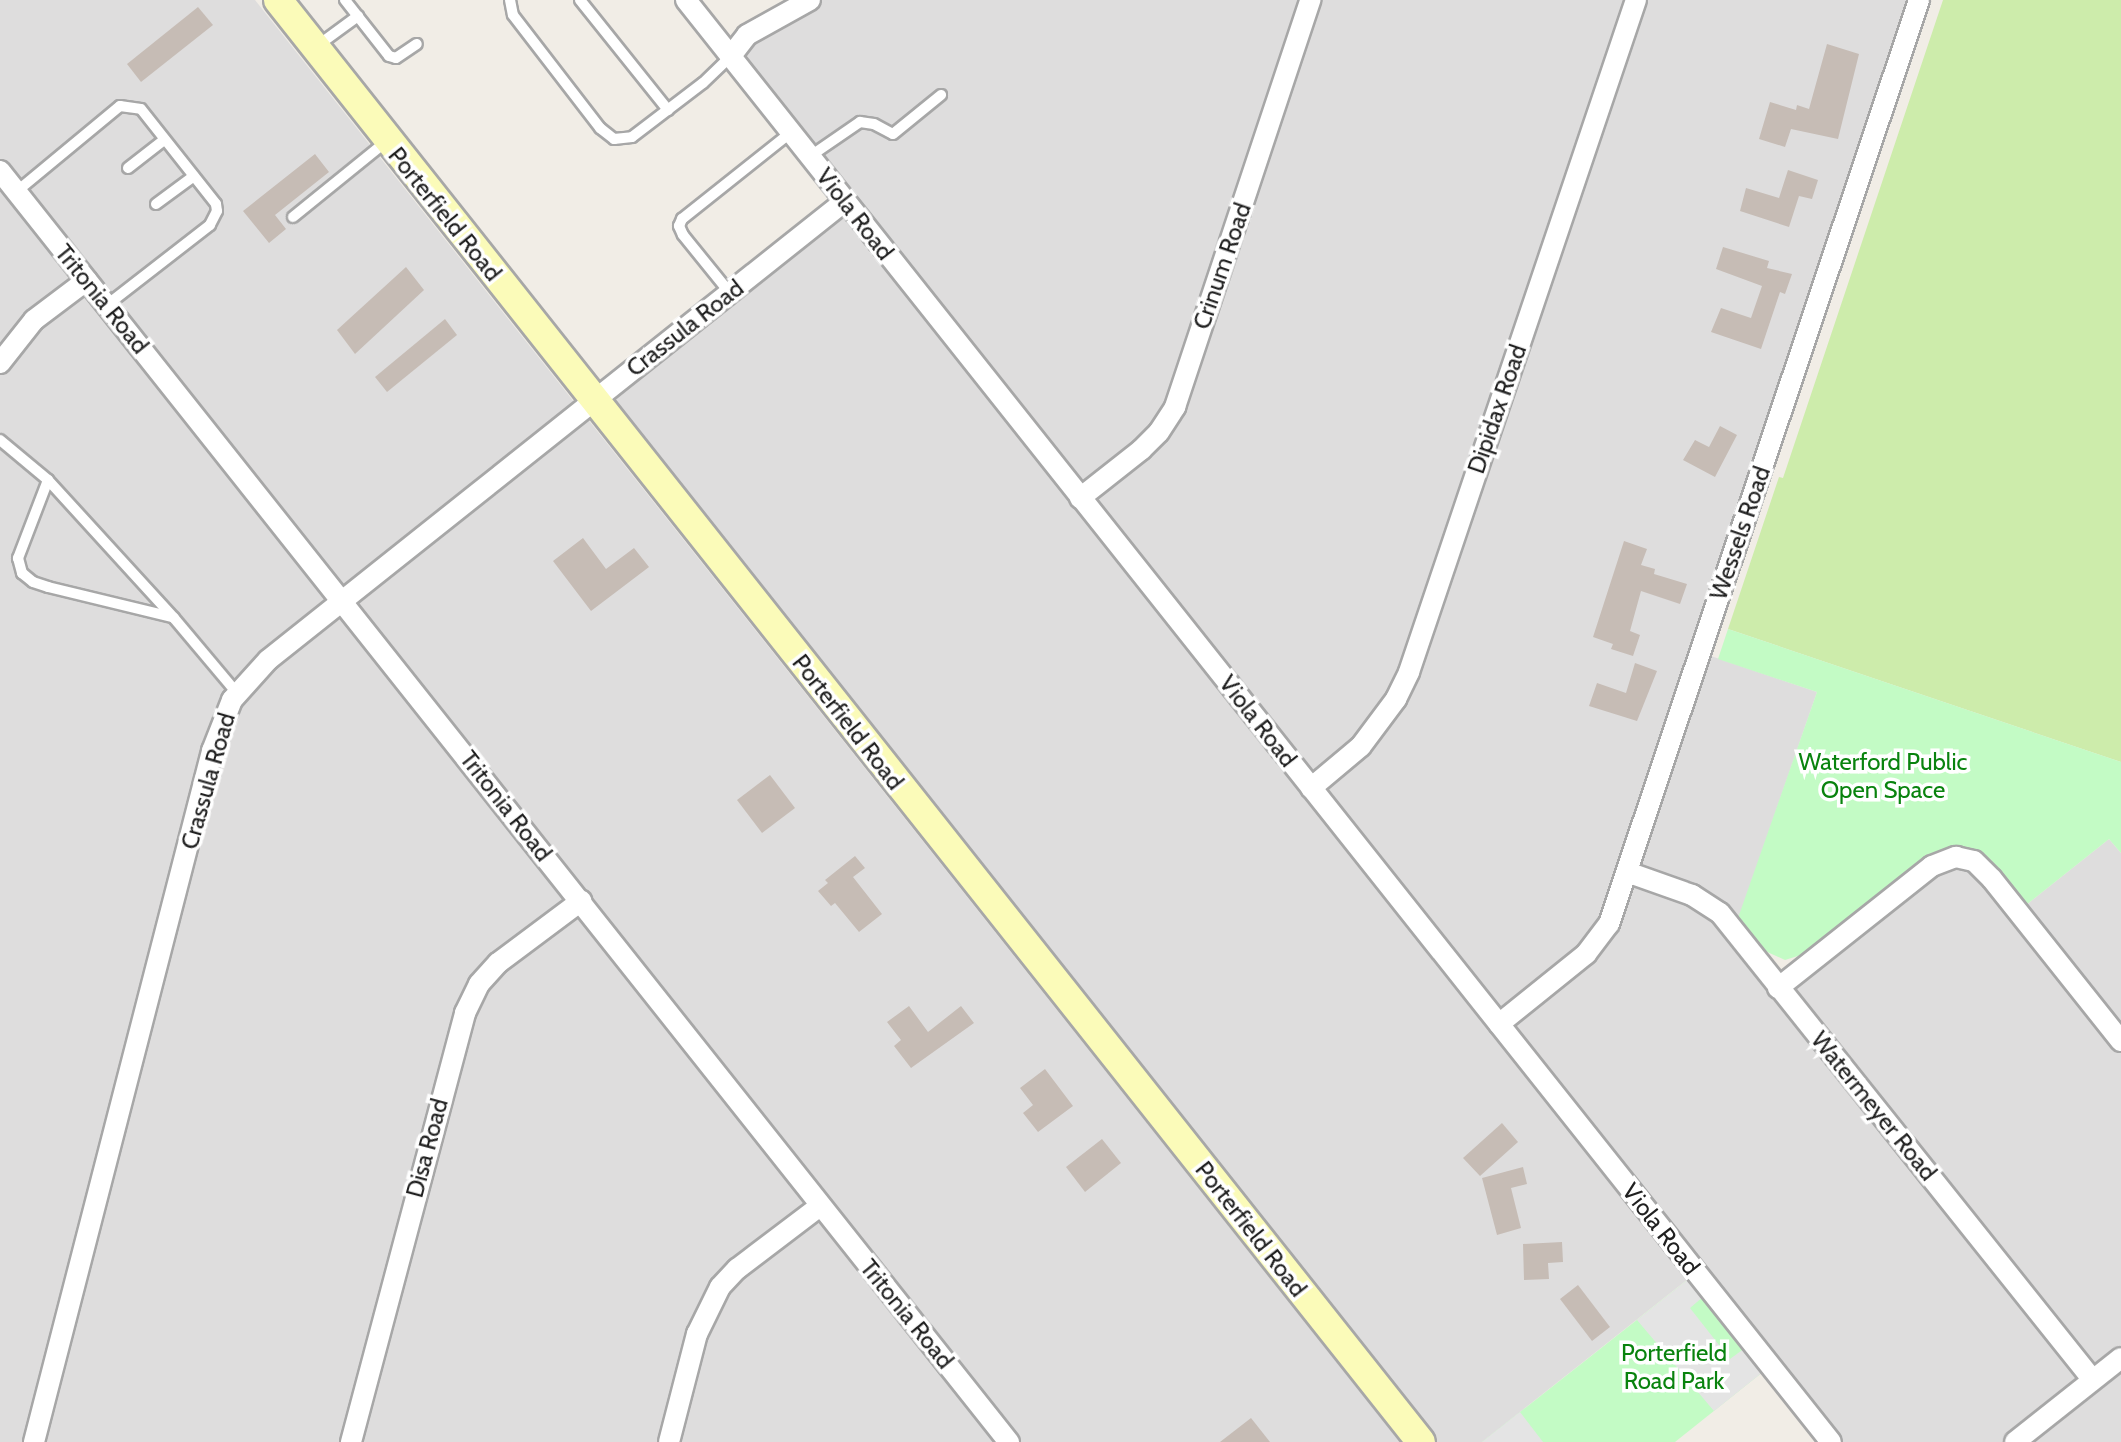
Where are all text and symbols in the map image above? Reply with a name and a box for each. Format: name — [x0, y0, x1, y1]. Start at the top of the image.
street label: Porterfield Road — [382, 141, 508, 287]
street label: Viola Road — [810, 162, 900, 266]
street label: Crinum Road — [1187, 199, 1257, 333]
street label: Tritonia Road — [49, 239, 155, 359]
street label: Crassula Road — [621, 273, 749, 383]
street label: Dipidax Road — [1461, 341, 1533, 477]
street label: Wessels Road — [1704, 462, 1776, 604]
street label: Porterfield Road — [786, 649, 910, 795]
street label: Viola Road — [1213, 669, 1303, 773]
street label: Crassula Road — [175, 709, 241, 853]
street label: Tritonia Road — [454, 745, 558, 867]
park label: Waterford Public Open Space — [1799, 748, 1967, 804]
street label: Watermeyer Road — [1805, 1026, 1943, 1186]
street label: Disa Road — [400, 1095, 454, 1201]
street label: Porterfield Road — [1189, 1156, 1313, 1302]
street label: Viola Road — [1616, 1177, 1706, 1281]
street label: Tritonia Road — [854, 1254, 960, 1374]
park label: Porterfield Road Park — [1621, 1339, 1727, 1395]

